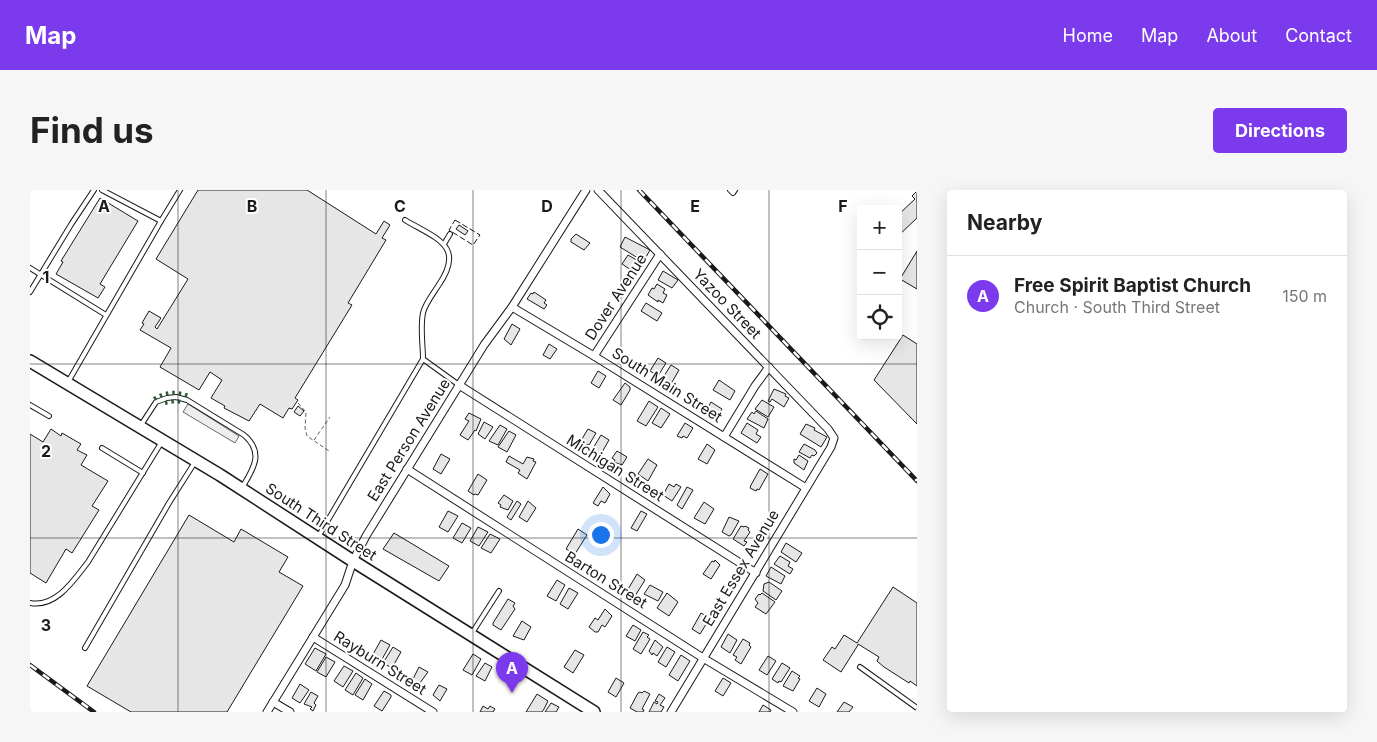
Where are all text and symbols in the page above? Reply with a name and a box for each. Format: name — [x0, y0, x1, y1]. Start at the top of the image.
text: Map — [25, 21, 76, 50]
text: Home — [1063, 25, 1113, 46]
text: Map — [1141, 25, 1178, 46]
text: About — [1206, 25, 1257, 46]
text: Contact — [1285, 25, 1352, 46]
button: Directions — [1213, 108, 1347, 153]
text: Find us — [30, 109, 154, 151]
text: A — [98, 196, 110, 216]
text: B — [247, 196, 257, 216]
text: C — [394, 196, 406, 216]
text: D — [541, 196, 553, 216]
text: E — [690, 196, 700, 216]
text: F — [838, 196, 848, 216]
map controls — [857, 205, 902, 340]
button: + — [857, 205, 902, 250]
text: Nearby — [967, 210, 1042, 235]
street label: Dover Avenue — [581, 250, 650, 343]
button: − — [857, 250, 902, 295]
street label: Yazoo Street — [689, 265, 766, 343]
text: 1 — [43, 267, 49, 287]
text: Free Spirit Baptist Church — [1014, 274, 1251, 297]
text: A — [977, 286, 989, 306]
text: 150 m — [1282, 286, 1327, 306]
button: locate — [857, 295, 902, 340]
text: Church · South Third Street — [1014, 297, 1220, 317]
street label: South Main Street — [609, 343, 726, 426]
street label: East Person Avenue — [363, 375, 454, 505]
street label: Michigan Street — [563, 430, 668, 505]
text: 2 — [41, 441, 51, 461]
street label: South Third Street — [262, 479, 381, 565]
street label: East Essex Avenue — [698, 506, 783, 630]
your location — [588, 522, 614, 548]
street label: Barton Street — [562, 547, 651, 612]
text: 3 — [41, 615, 51, 635]
street label: Rayburn Street — [330, 627, 430, 699]
pin: A — [496, 652, 528, 693]

